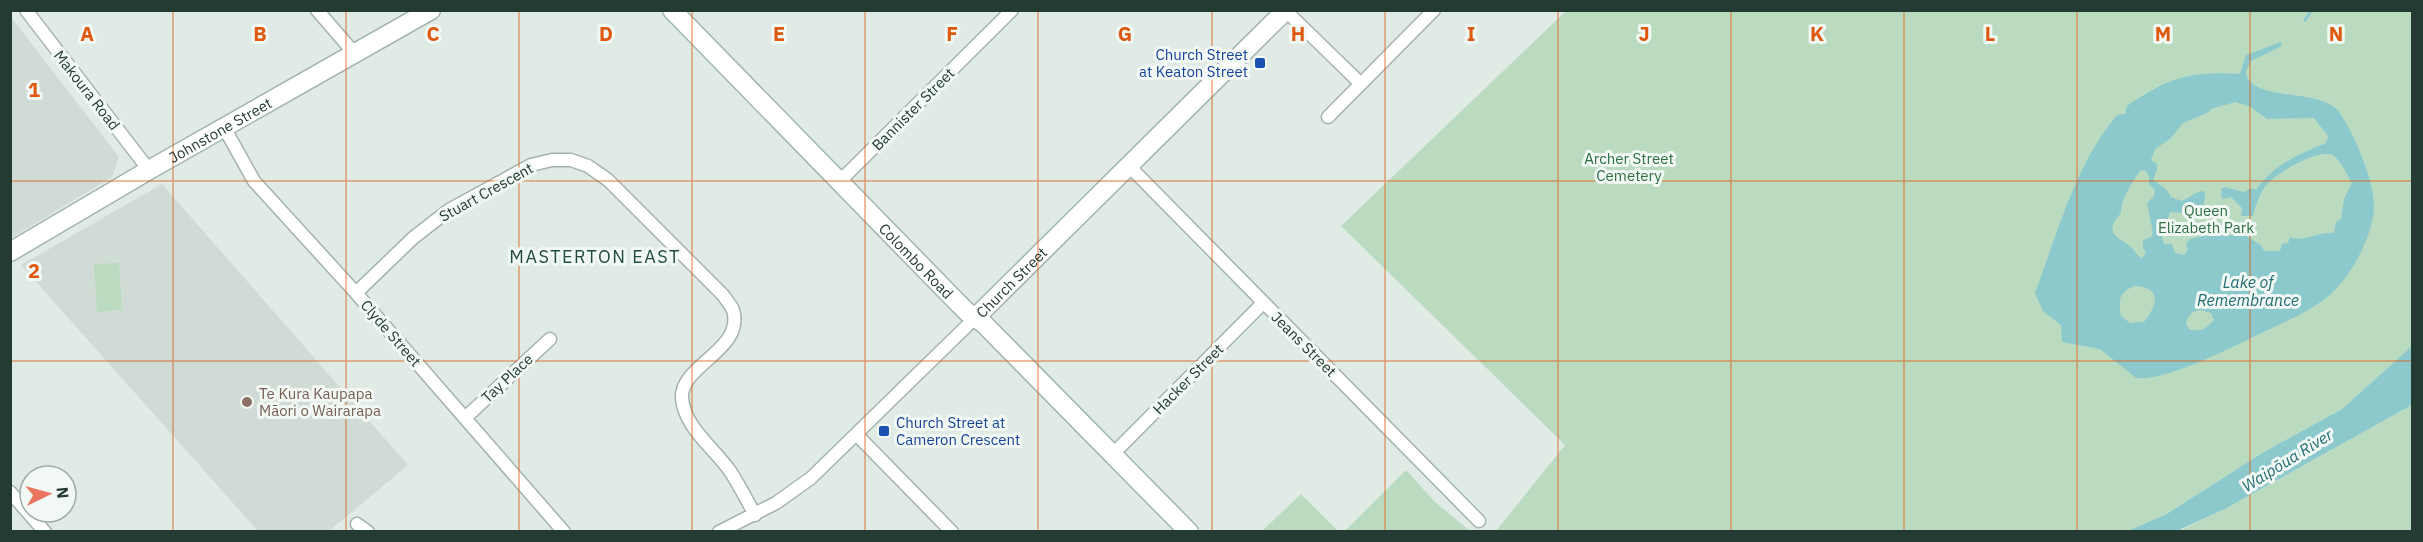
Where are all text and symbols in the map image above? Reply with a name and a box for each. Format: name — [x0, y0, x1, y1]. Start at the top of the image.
text: A — [80, 20, 94, 47]
text: B — [253, 20, 267, 47]
text: C — [426, 20, 440, 47]
text: D — [599, 20, 613, 47]
text: E — [773, 20, 785, 47]
text: F — [946, 20, 958, 47]
text: G — [1118, 20, 1132, 47]
text: H — [1291, 20, 1305, 47]
text: I — [1467, 20, 1475, 47]
text: J — [1638, 20, 1650, 47]
text: K — [1810, 20, 1824, 47]
text: L — [1985, 20, 1995, 47]
text: M — [2155, 20, 2171, 47]
text: N — [2329, 20, 2343, 47]
place label: Church Street at Keaton Street — [1139, 45, 1248, 81]
street label: Makoura Road — [50, 46, 124, 134]
marker: Church Street at Keaton Street — [1253, 56, 1267, 70]
street label: Bannister Street — [868, 64, 958, 154]
text: 1 — [28, 76, 40, 103]
street label: Johnstone Street — [165, 93, 275, 166]
park label: Archer Street Cemetery — [1584, 149, 1674, 185]
street label: Stuart Crescent — [436, 158, 536, 226]
park label: Queen Elizabeth Park — [2158, 201, 2254, 237]
street label: Colombo Road — [875, 219, 958, 302]
street label: Church Street — [972, 243, 1051, 321]
district label: MASTERTON EAST — [509, 245, 681, 268]
text: 2 — [28, 257, 40, 284]
water label: Lake of Remembrance — [2197, 272, 2299, 310]
street label: Clyde Street — [357, 296, 425, 370]
street label: Jeans Street — [1267, 307, 1341, 381]
street label: Hacker Street — [1149, 340, 1227, 418]
street label: Tay Place — [477, 349, 537, 407]
place label: Te Kura Kaupapa Māori o Wairarapa — [259, 384, 381, 420]
marker: Te Kura Kaupapa Māori o Wairarapa — [240, 395, 254, 409]
place label: Church Street at Cameron Crescent — [896, 413, 1020, 449]
marker: Church Street at Cameron Crescent — [877, 424, 891, 438]
water label: Waipōua River — [2238, 424, 2337, 496]
north arrow — [18, 464, 78, 524]
text: N — [52, 486, 73, 499]

